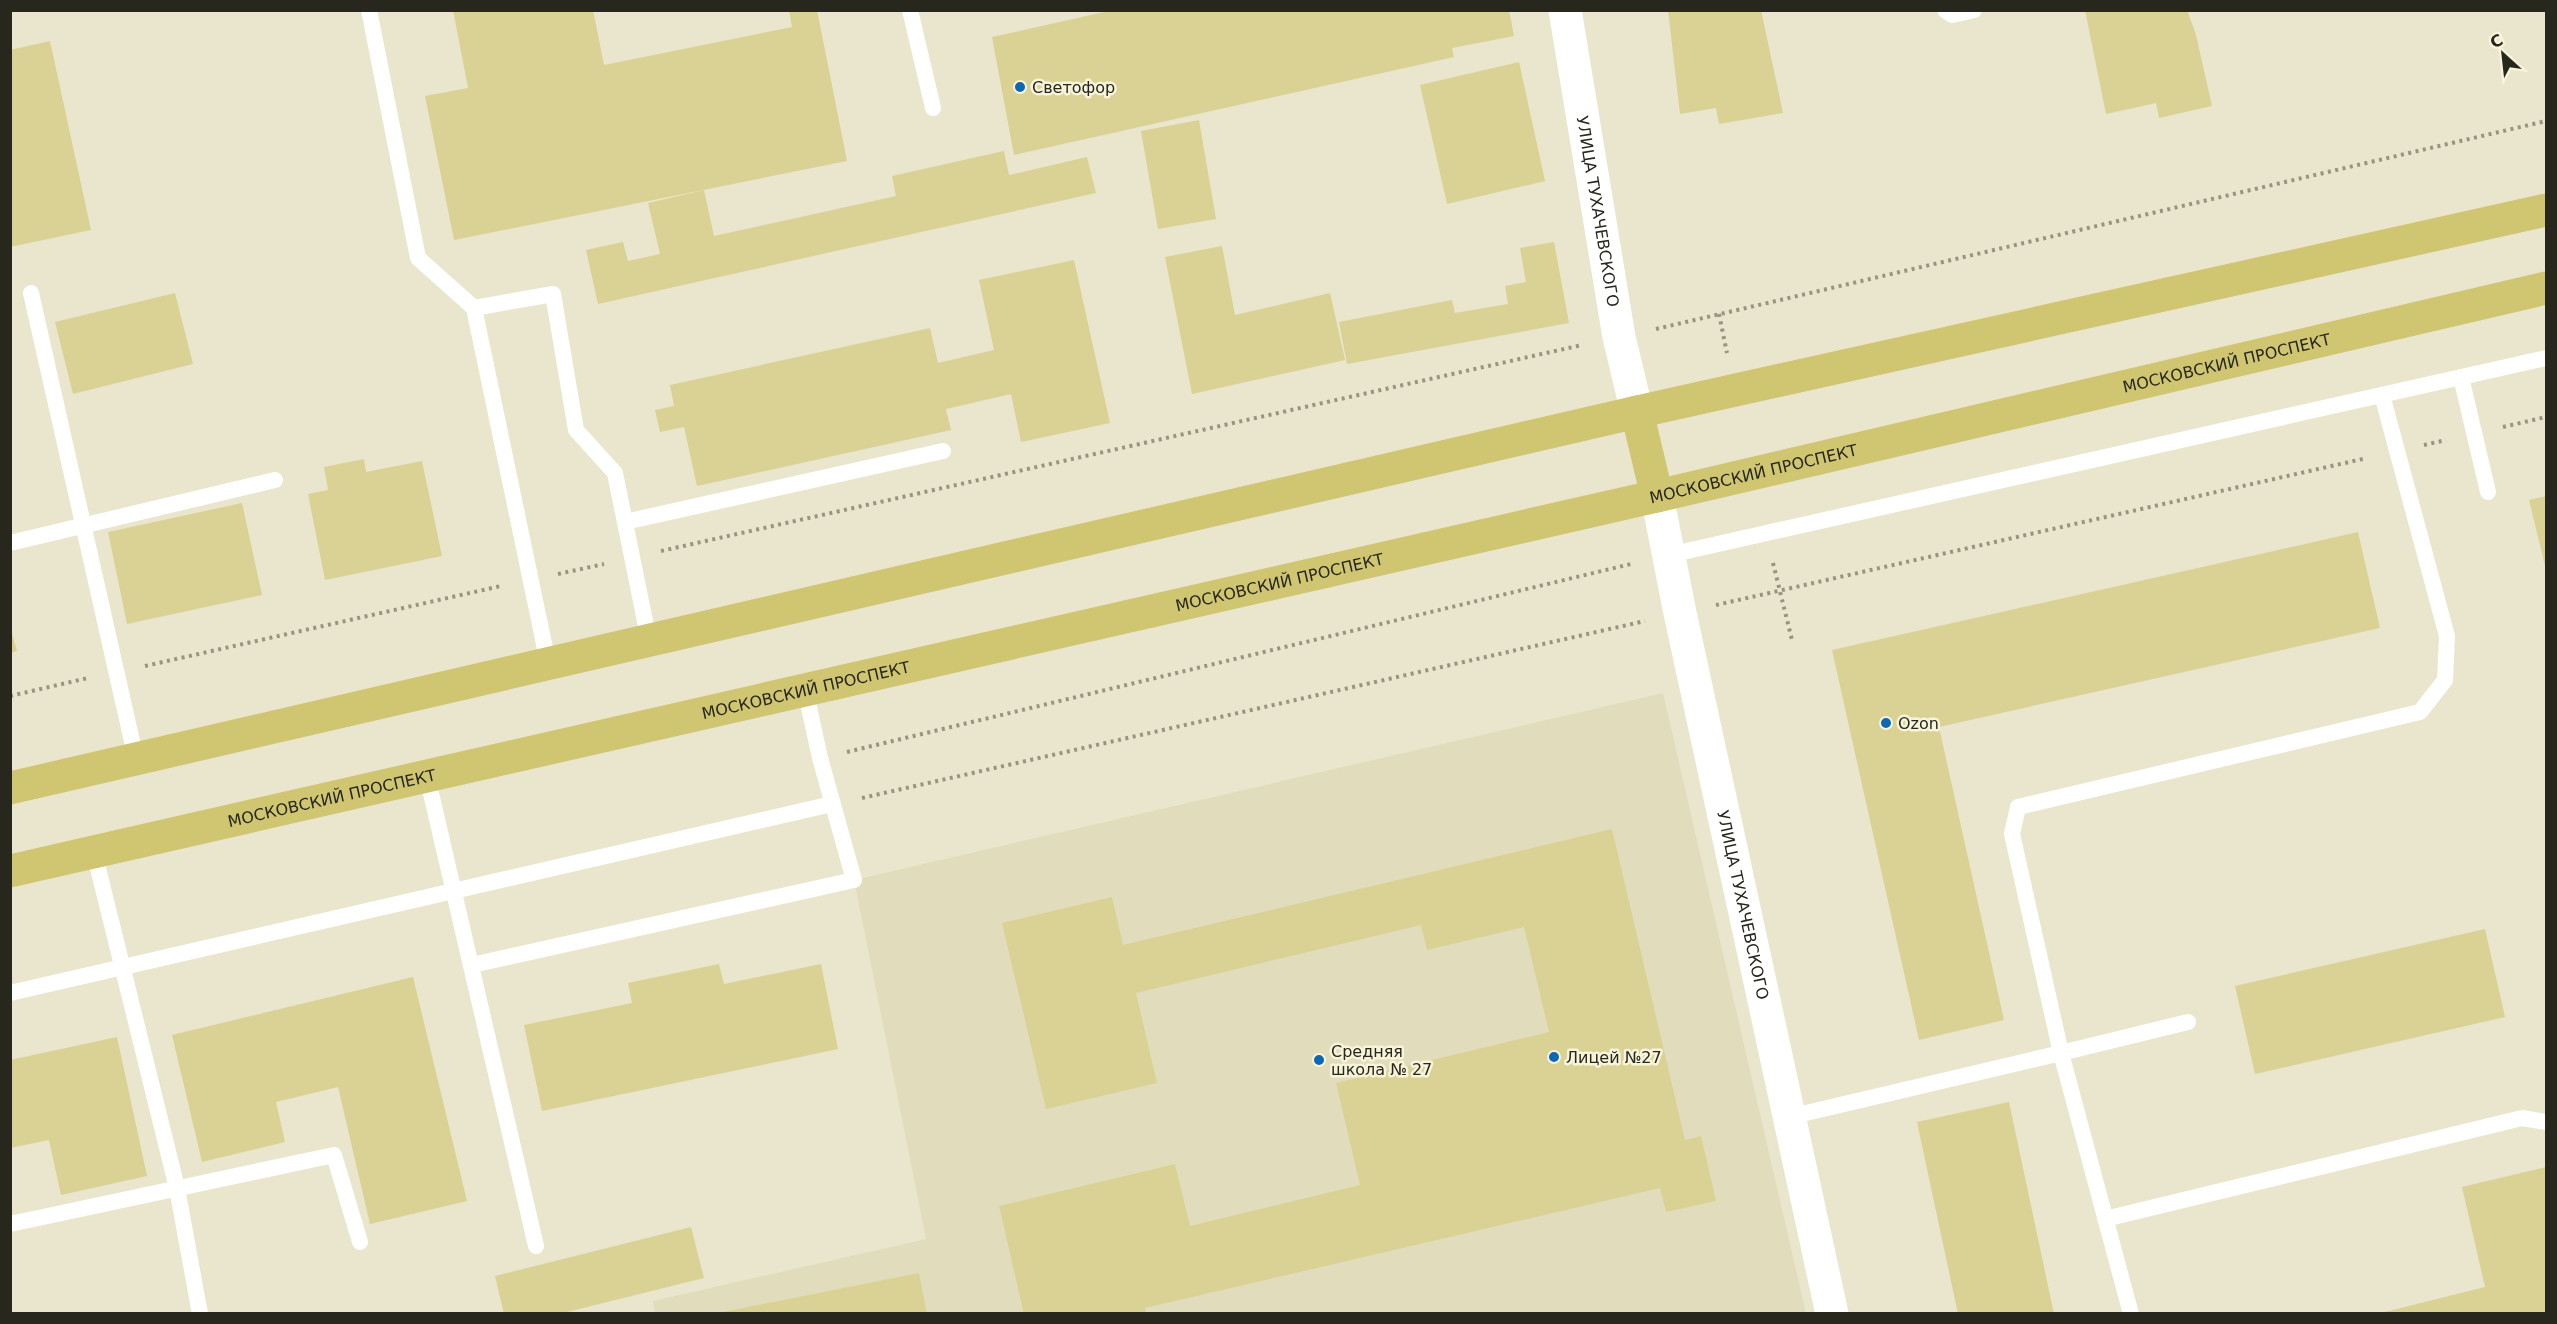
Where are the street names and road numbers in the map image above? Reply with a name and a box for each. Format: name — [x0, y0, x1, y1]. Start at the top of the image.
street label: УЛИЦА ТУХАЧЕВСКОГО — [1573, 114, 1623, 308]
street label: МОСКОВСКИЙ ПРОСПЕКТ — [2121, 329, 2332, 396]
street label: МОСКОВСКИЙ ПРОСПЕКТ — [1648, 440, 1859, 507]
street label: МОСКОВСКИЙ ПРОСПЕКТ — [1174, 549, 1386, 615]
street label: МОСКОВСКИЙ ПРОСПЕКТ — [700, 657, 912, 723]
street label: МОСКОВСКИЙ ПРОСПЕКТ — [226, 765, 438, 831]
street label: УЛИЦА ТУХАЧЕВСКОГО — [1714, 809, 1773, 1001]

